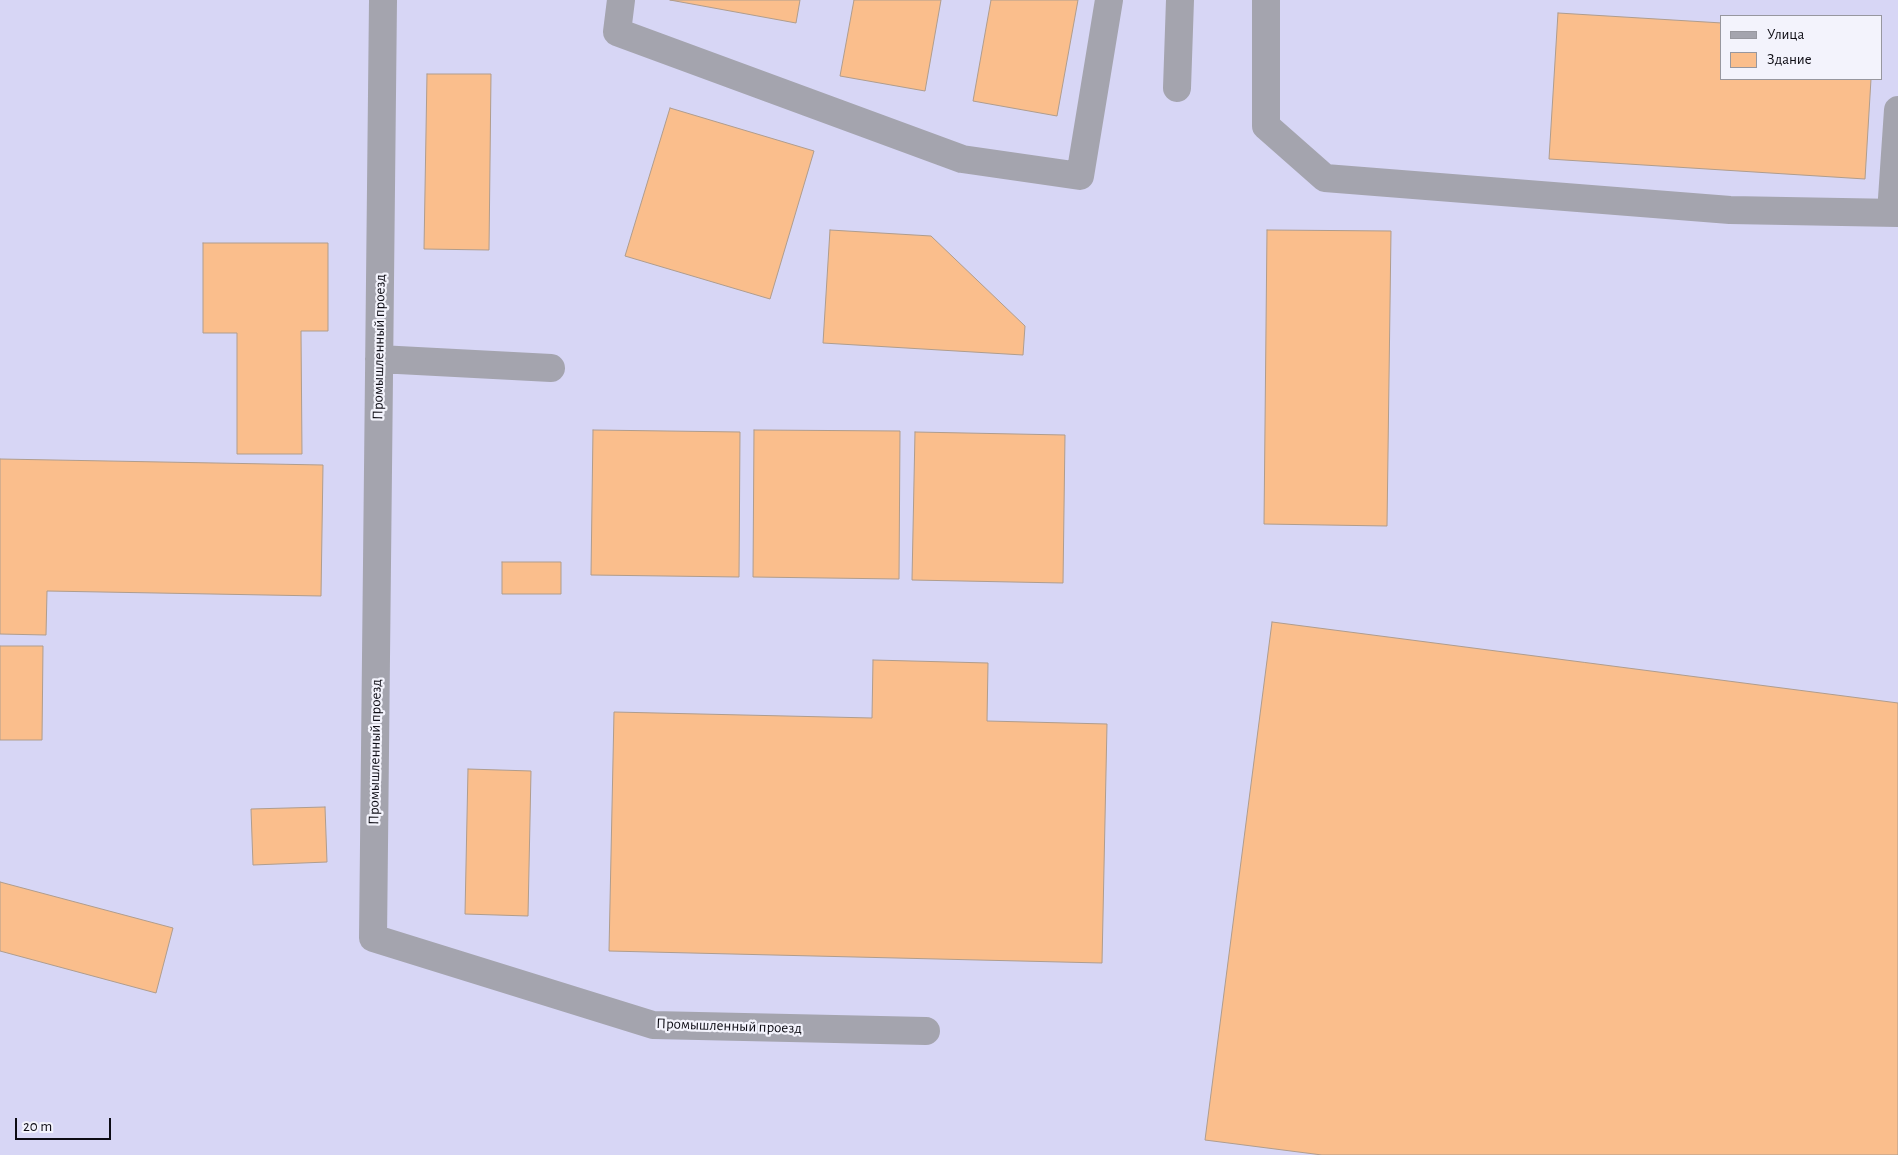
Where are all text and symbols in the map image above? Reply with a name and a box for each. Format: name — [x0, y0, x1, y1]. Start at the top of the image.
legend — [1720, 15, 1883, 80]
text: Улица — [1767, 27, 1804, 42]
text: Здание — [1767, 52, 1812, 67]
street label: Промышленный проезд — [369, 274, 389, 420]
street label: Промышленный проезд — [365, 679, 385, 825]
street label: Промышленный проезд — [656, 1014, 802, 1038]
scale bar — [18, 1108, 114, 1140]
text: 20 m — [23, 1119, 52, 1134]

